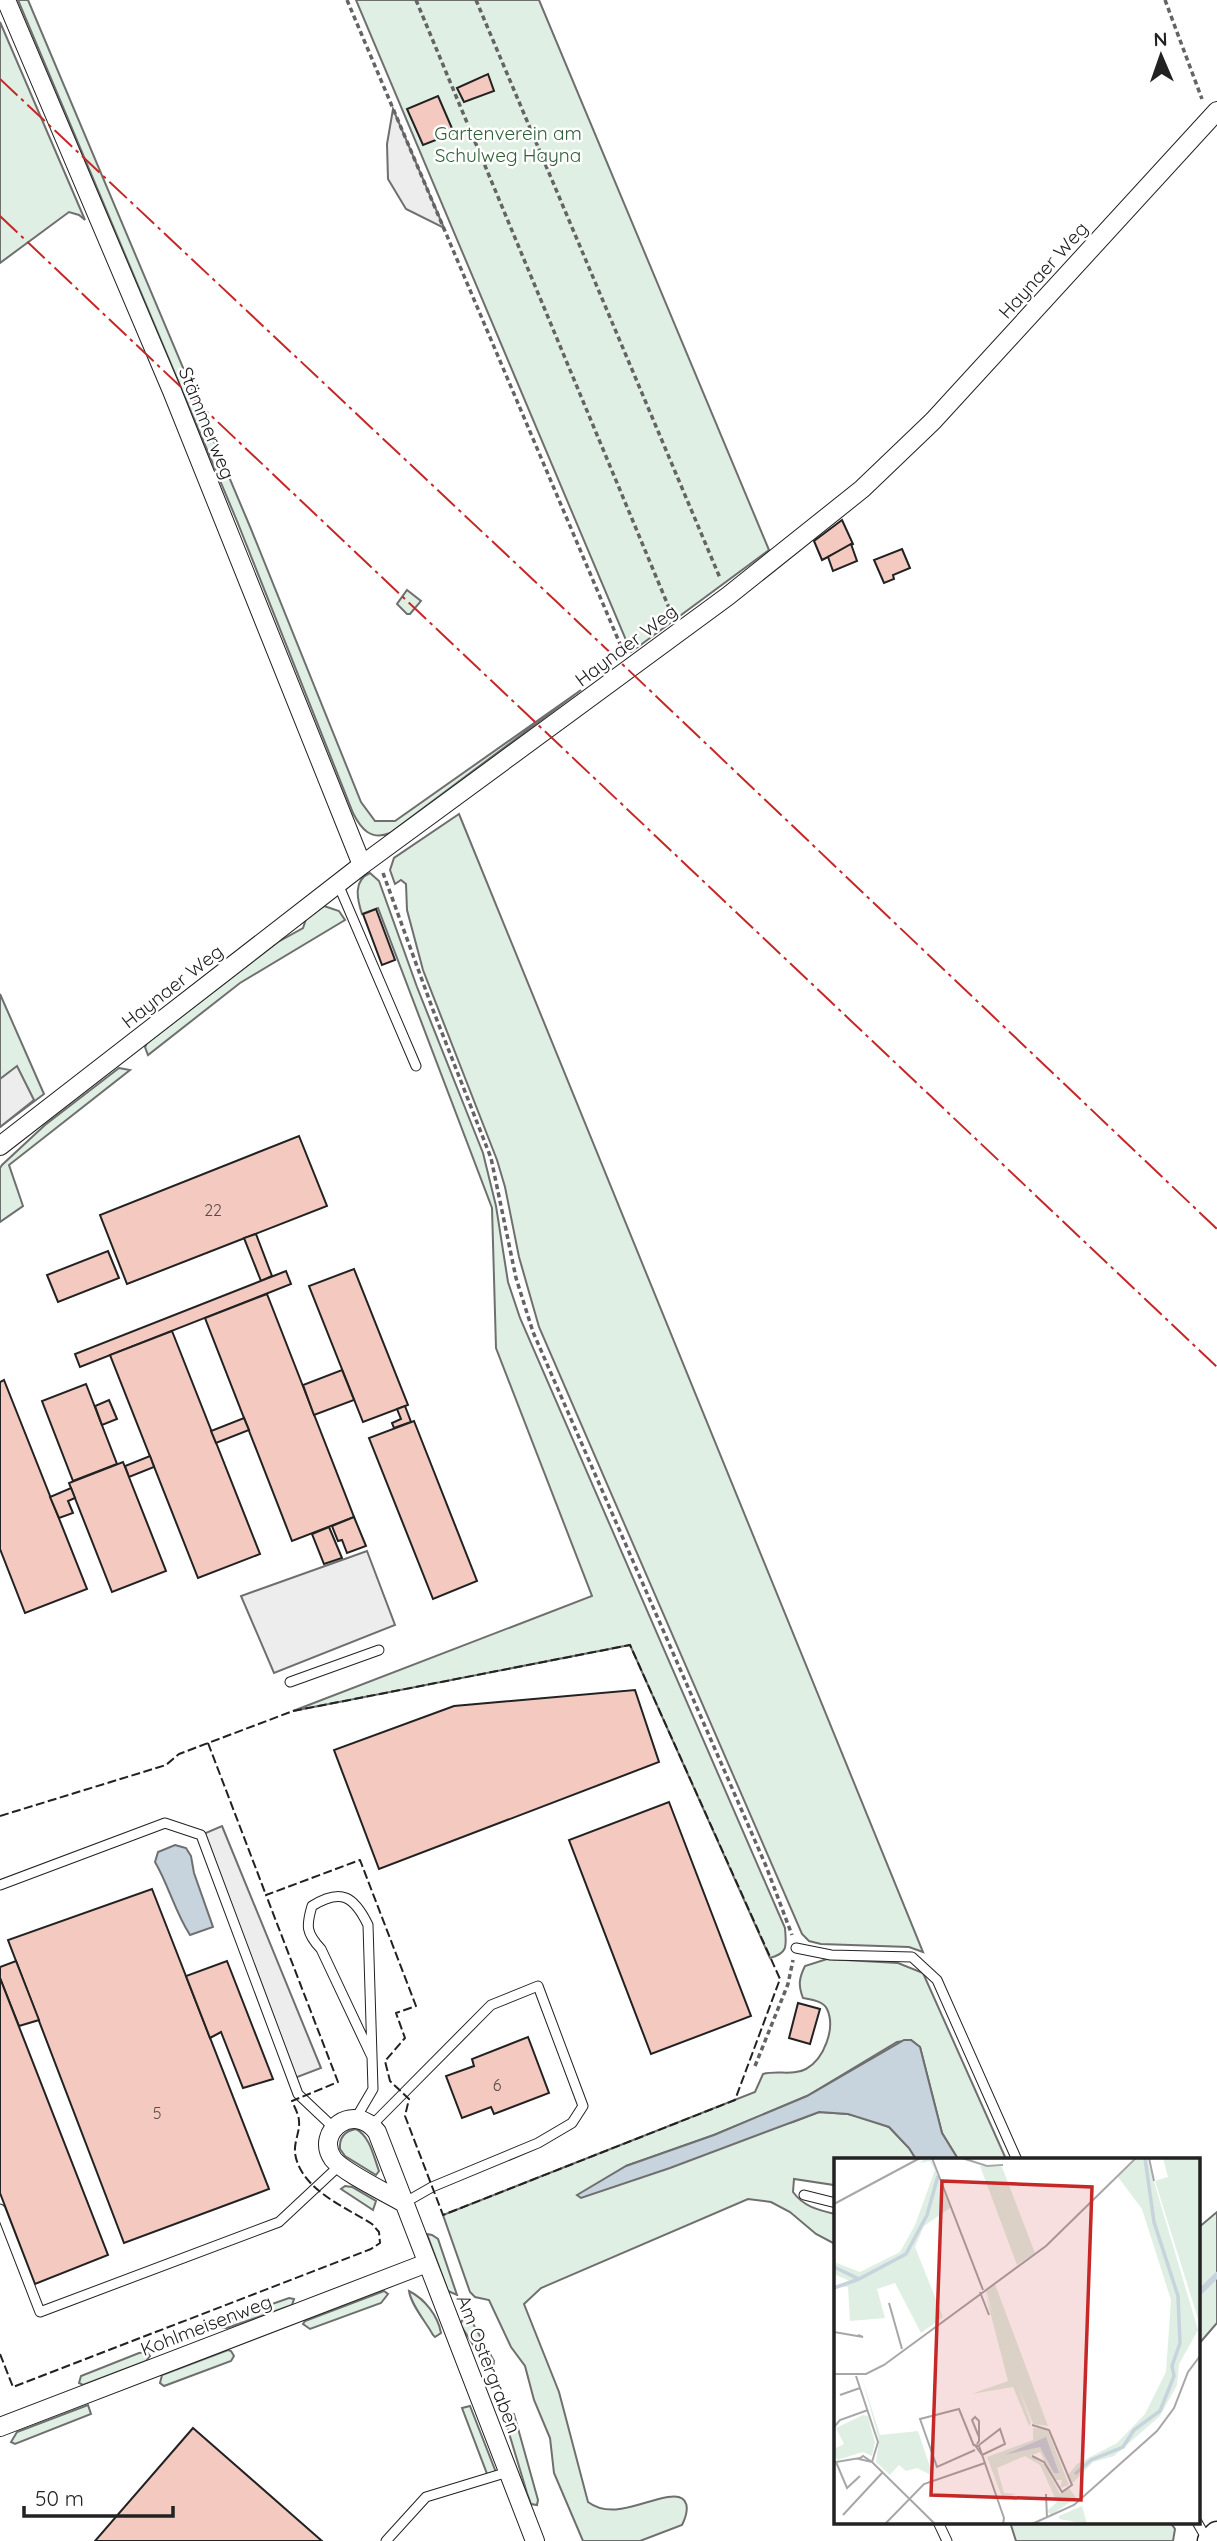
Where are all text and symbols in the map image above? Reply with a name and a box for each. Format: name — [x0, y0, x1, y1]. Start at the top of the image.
north arrow — [1126, 21, 1196, 91]
text: N — [1153, 27, 1168, 51]
park label: Gartenverein am Schulweg Hayna — [434, 121, 582, 167]
street label: Haynaer Weg — [993, 217, 1093, 323]
street label: Stämmerweg — [174, 363, 240, 483]
street label: Haynaer Weg — [570, 599, 682, 691]
street label: Haynaer Weg — [116, 939, 228, 1033]
house number: 22 — [204, 1200, 222, 1220]
house number: 6 — [493, 2075, 502, 2095]
house number: 5 — [153, 2103, 161, 2123]
inset map — [834, 2158, 1200, 2524]
street label: Kohlmeisenweg — [137, 2289, 275, 2361]
street label: Am Ostergraben — [452, 2292, 526, 2436]
scale bar — [24, 2474, 173, 2518]
text: 50 m — [35, 2485, 84, 2511]

